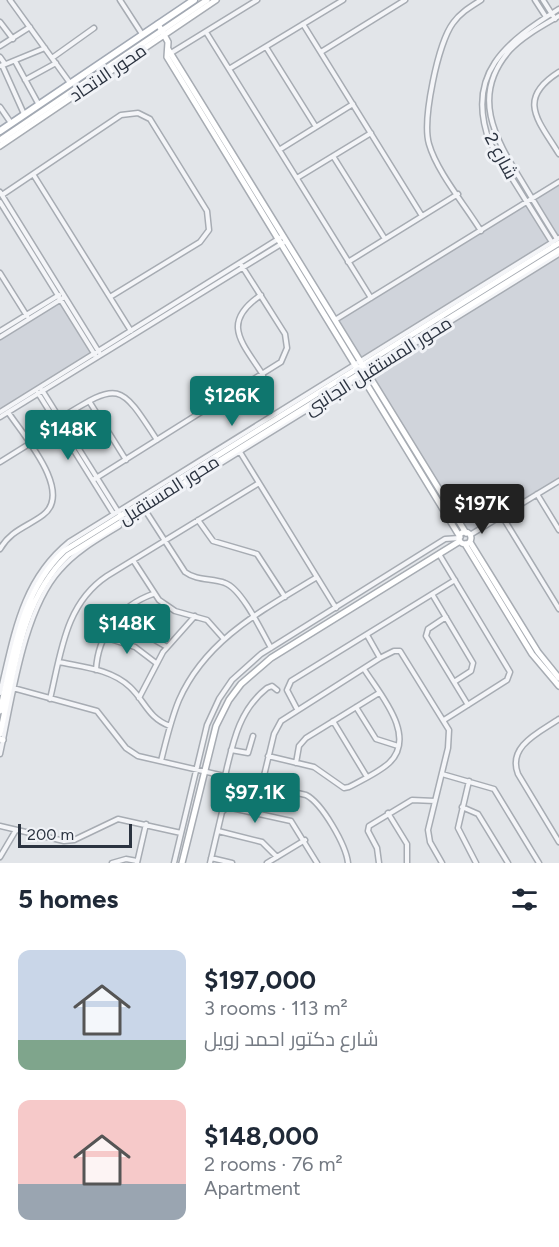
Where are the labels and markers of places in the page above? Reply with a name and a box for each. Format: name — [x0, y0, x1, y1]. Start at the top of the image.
pin: $126K — [190, 376, 274, 427]
pin: $148K — [26, 410, 110, 461]
pin: $197K — [440, 484, 524, 535]
pin: $148K — [85, 604, 169, 655]
pin: $97.1K — [206, 773, 304, 824]

